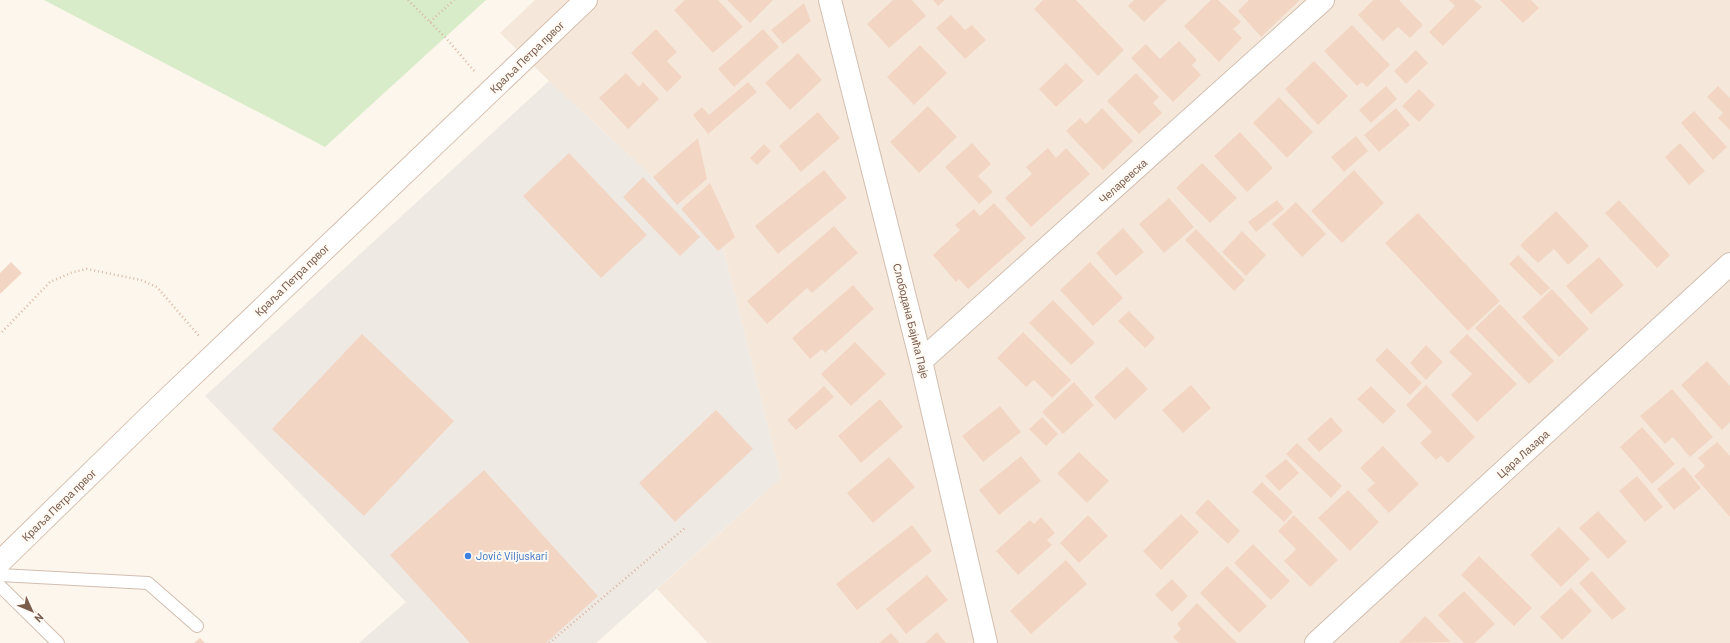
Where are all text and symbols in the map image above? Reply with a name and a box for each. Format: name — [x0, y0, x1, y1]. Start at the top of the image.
street label: Краља Петра првог — [487, 18, 566, 95]
street label: Челаревска — [1096, 155, 1150, 206]
street label: Краља Петра првог — [252, 241, 331, 318]
street label: Слободана Бајића Паје — [891, 262, 932, 380]
street label: Цара Лазара — [1494, 426, 1552, 480]
street label: Краља Петра првог — [19, 466, 98, 543]
place label: Jović Viljuskari — [476, 549, 548, 562]
marker: Jović Viljuskari — [463, 551, 473, 561]
north arrow — [12, 591, 52, 631]
text: N — [32, 611, 47, 625]

